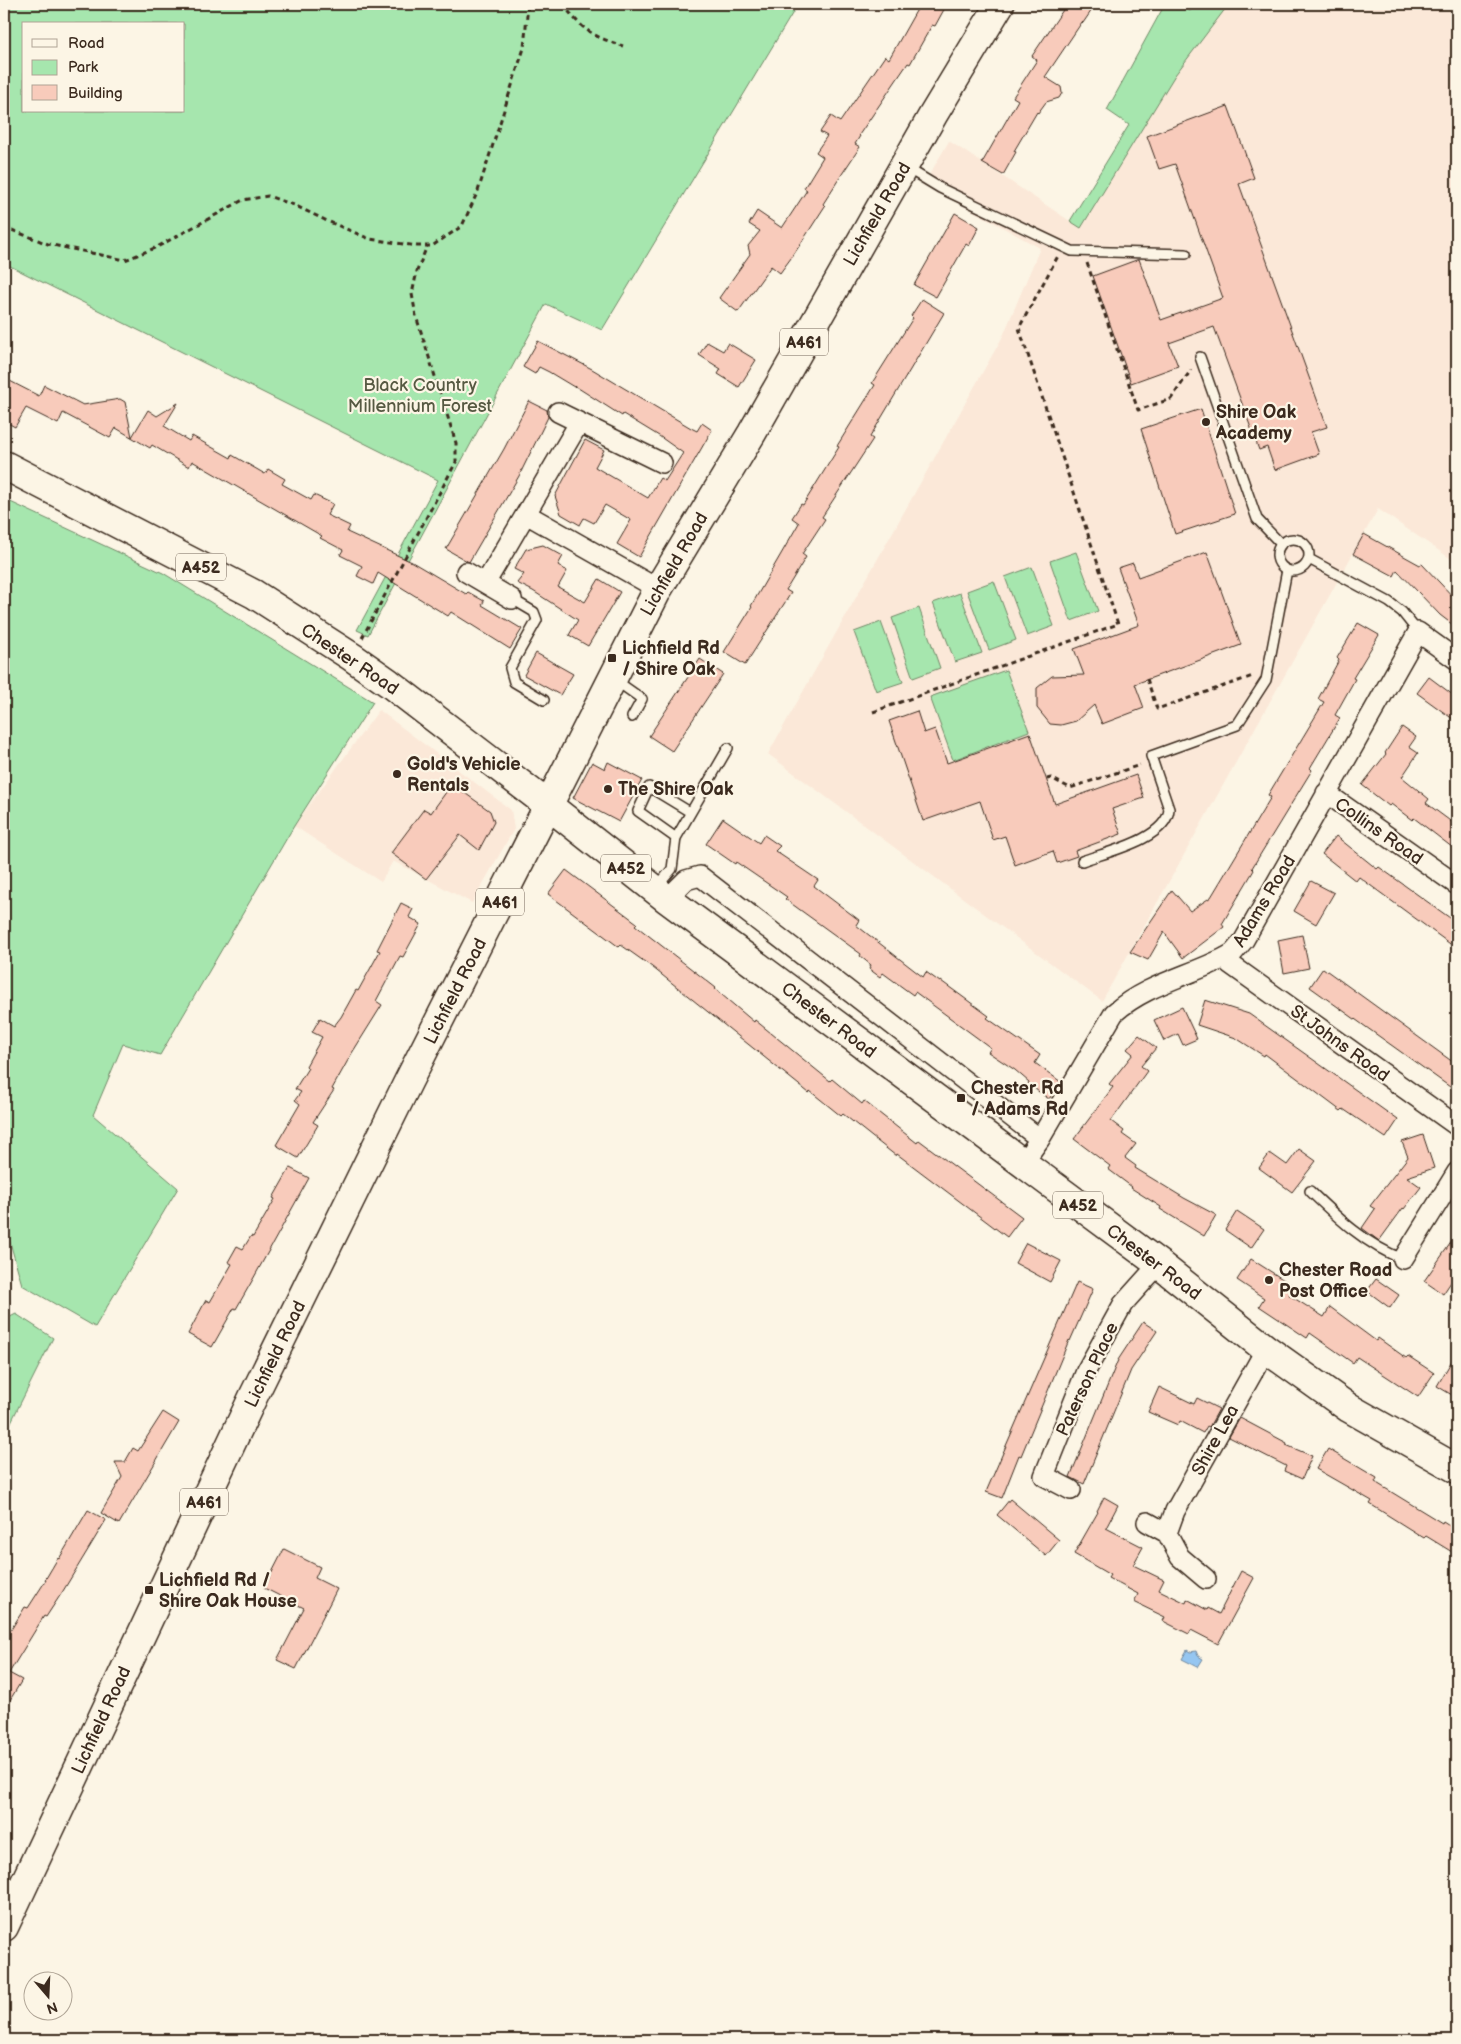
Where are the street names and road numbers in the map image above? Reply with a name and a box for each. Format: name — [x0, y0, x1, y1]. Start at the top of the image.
street label: Lichfield Road — [839, 159, 916, 270]
road number: A461 — [780, 328, 828, 356]
street label: Lichfield Road — [636, 509, 713, 620]
road number: A452 — [176, 554, 226, 580]
street label: Chester Road — [297, 619, 402, 700]
street label: Collins Road — [1331, 793, 1427, 869]
street label: Adams Road — [1229, 852, 1300, 951]
road number: A452 — [601, 854, 651, 881]
road number: A461 — [476, 889, 524, 916]
street label: Lichfield Road — [420, 935, 491, 1048]
street label: Chester Road — [777, 978, 880, 1063]
street label: St Johns Road — [1286, 1001, 1393, 1086]
road number: A452 — [1053, 1192, 1103, 1218]
street label: Chester Road — [1102, 1220, 1205, 1305]
street label: Lichfield Road — [241, 1297, 310, 1411]
street label: Paterson Place — [1052, 1319, 1123, 1439]
street label: Shire Lea — [1187, 1401, 1243, 1479]
road number: A461 — [180, 1488, 228, 1515]
street label: Lichfield Road — [67, 1663, 136, 1777]

